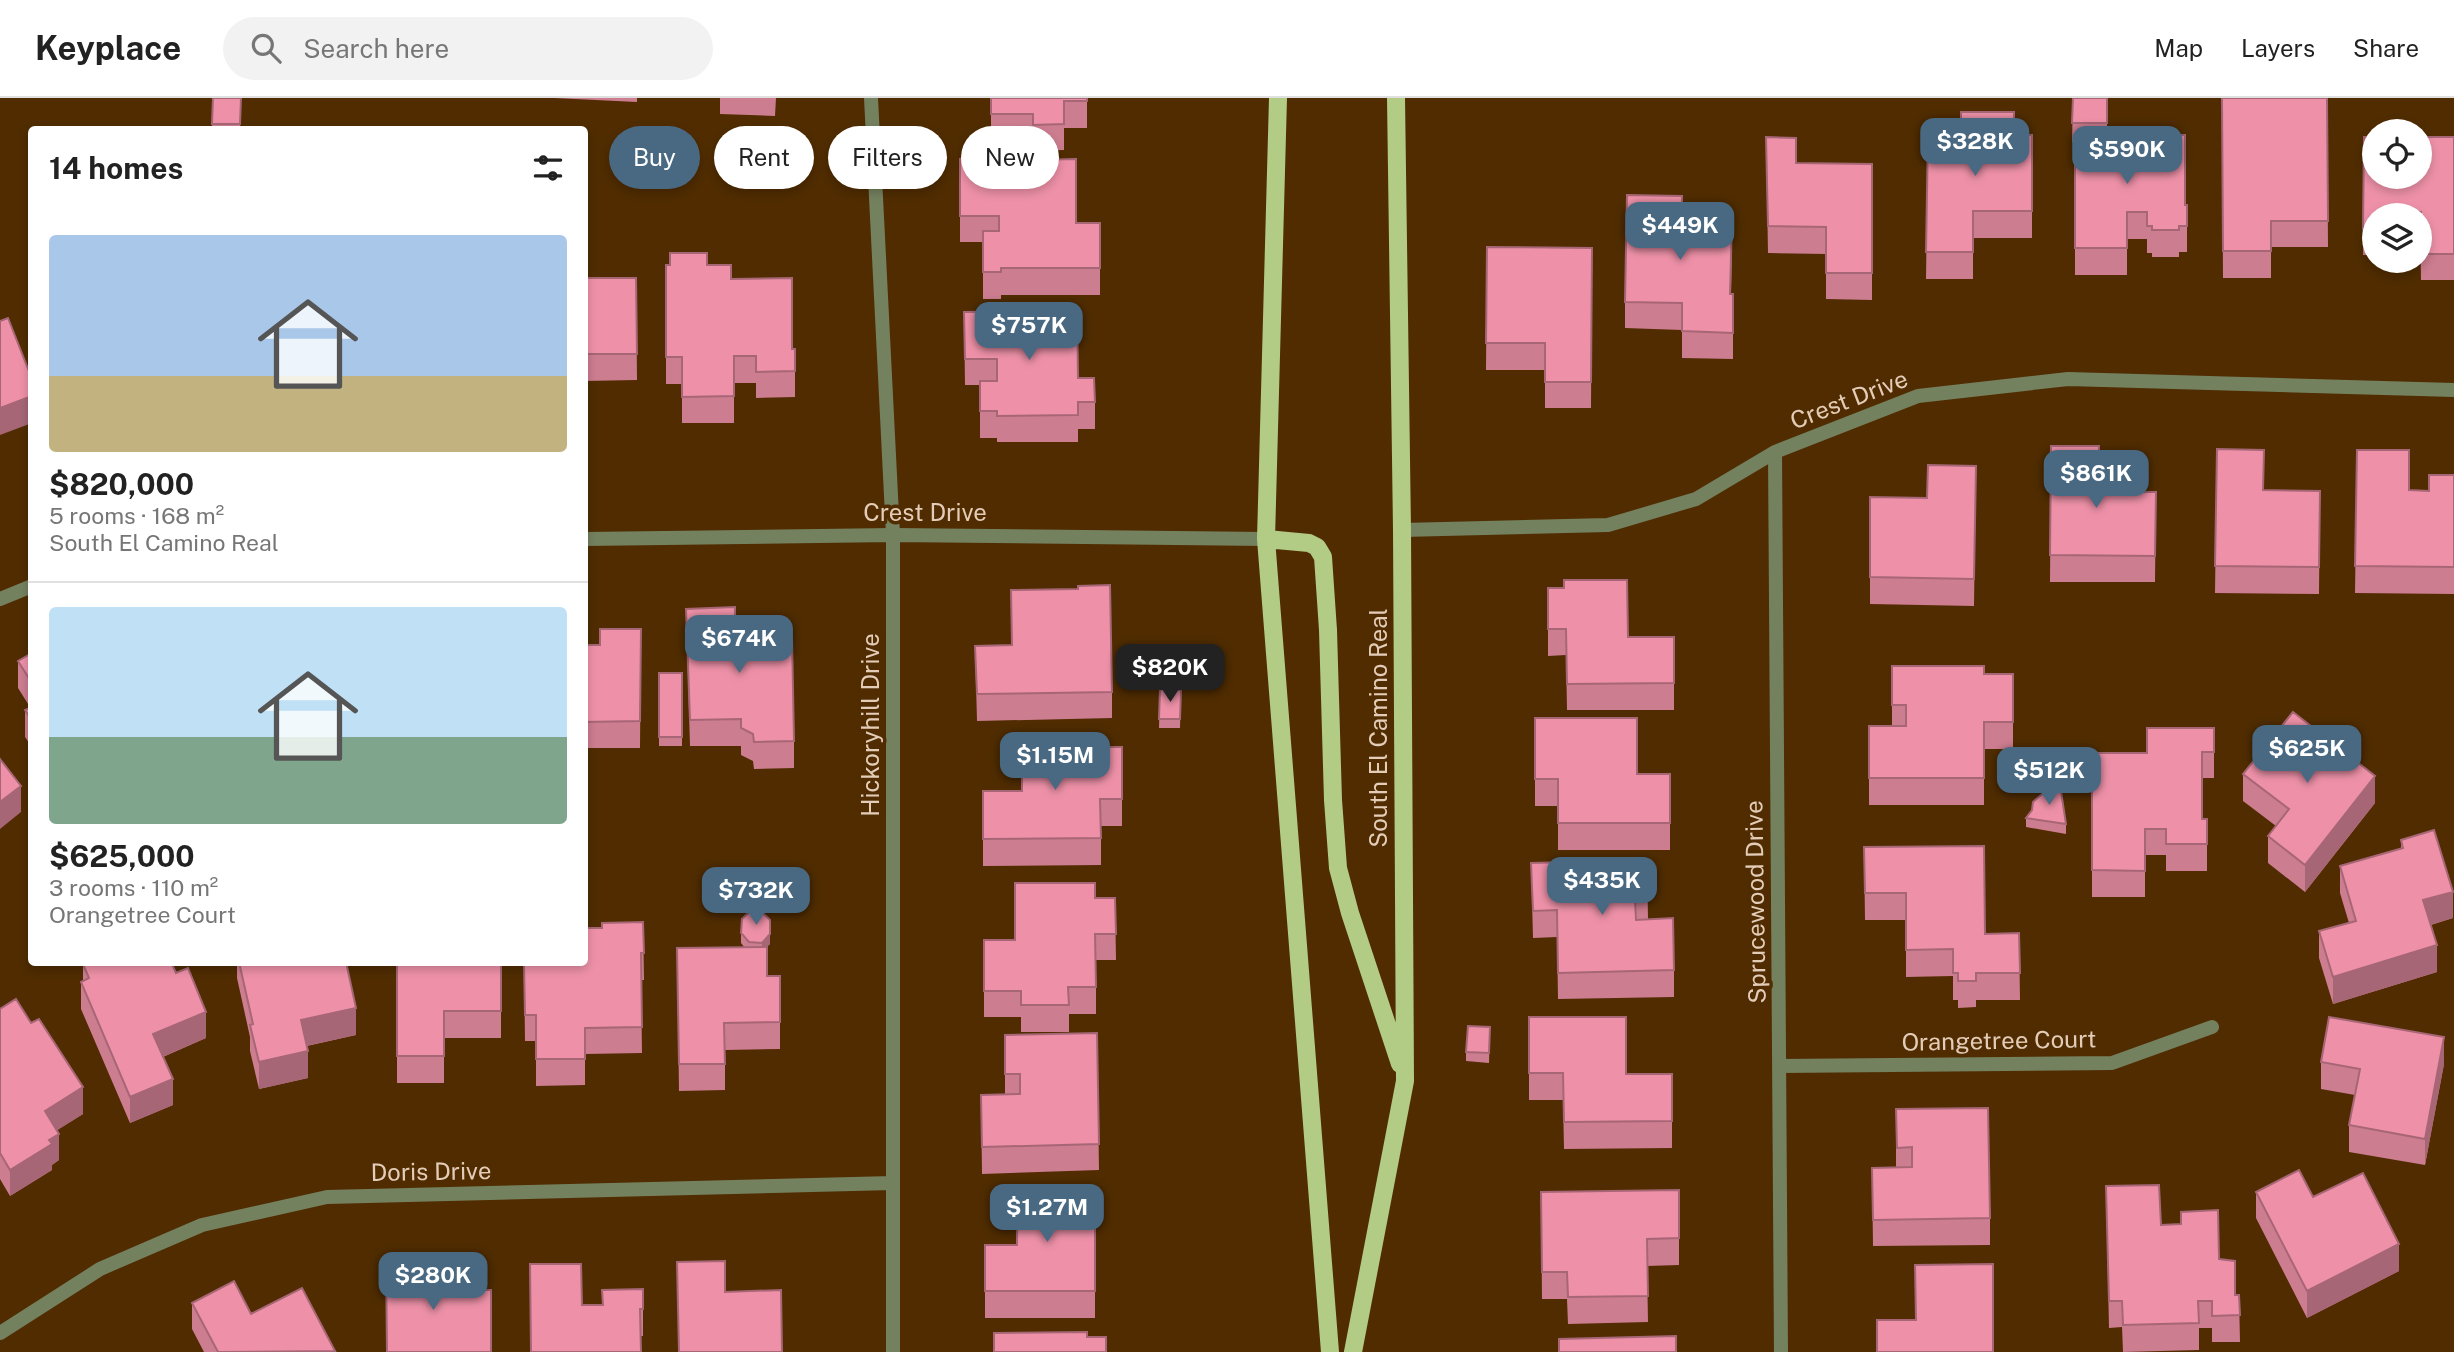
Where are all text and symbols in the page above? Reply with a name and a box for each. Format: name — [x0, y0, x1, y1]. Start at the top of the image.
search box — [223, 17, 713, 80]
text: Keyplace — [35, 29, 181, 67]
icon: search — [247, 29, 285, 67]
text: Search here — [303, 33, 449, 64]
text: Map — [2154, 34, 2203, 62]
text: Layers — [2241, 34, 2315, 62]
text: Share — [2353, 34, 2419, 62]
pin: $328K — [1926, 118, 2024, 178]
map controls — [2362, 119, 2432, 273]
button: locate — [2362, 119, 2432, 189]
chip: Buy — [609, 126, 700, 189]
chip: Rent — [714, 126, 814, 189]
chip: Filters — [828, 126, 947, 189]
chip: New — [961, 126, 1059, 189]
pin: $590K — [2078, 126, 2176, 186]
text: $328K — [1936, 127, 2014, 154]
text: $590K — [2088, 135, 2166, 162]
icon: filters — [529, 149, 567, 187]
text: 14 homes — [49, 150, 183, 186]
pin: $449K — [1631, 202, 1729, 262]
button: layers — [2362, 203, 2432, 273]
text: $449K — [1641, 211, 1719, 238]
icon: home — [245, 281, 371, 407]
pin: $757K — [980, 302, 1078, 362]
text: $757K — [991, 311, 1067, 338]
street label: Crest Drive — [1786, 364, 1911, 434]
pin: $861K — [2047, 450, 2145, 510]
text: $861K — [2060, 459, 2132, 486]
text: $820,000 — [49, 466, 194, 502]
street label: Crest Drive — [863, 498, 987, 526]
text: 5 rooms · 168 m² — [49, 502, 224, 529]
text: South El Camino Real — [49, 529, 279, 556]
street label: South El Camino Real — [1364, 608, 1392, 848]
pin: $674K — [690, 616, 788, 675]
text: $674K — [701, 624, 777, 651]
street label: Hickoryhill Drive — [856, 633, 884, 817]
pin: $820K — [1121, 644, 1219, 704]
icon: home — [245, 653, 371, 779]
text: $820K — [1131, 653, 1209, 680]
pin: $625K — [2258, 726, 2356, 785]
pin: $1.15M — [998, 732, 1112, 792]
text: $625K — [2268, 734, 2346, 761]
text: $1.15M — [1016, 741, 1094, 768]
pin: $512K — [2000, 748, 2098, 807]
text: $512K — [2013, 756, 2085, 783]
street label: Sprucewood Drive — [1739, 800, 1771, 1004]
text: $625,000 — [49, 838, 195, 874]
pin: $435K — [1553, 858, 1651, 917]
text: $435K — [1563, 866, 1641, 893]
pin: $732K — [707, 868, 805, 927]
text: 3 rooms · 110 m² — [49, 874, 218, 901]
text: $732K — [718, 876, 794, 903]
text: Orangetree Court — [49, 901, 236, 928]
street label: Orangetree Court — [1901, 1024, 2097, 1056]
street label: Doris Drive — [370, 1156, 492, 1186]
pin: $1.27M — [990, 1184, 1104, 1244]
text: $1.27M — [1006, 1193, 1088, 1220]
pin: $280K — [384, 1252, 482, 1312]
text: $280K — [395, 1261, 471, 1288]

